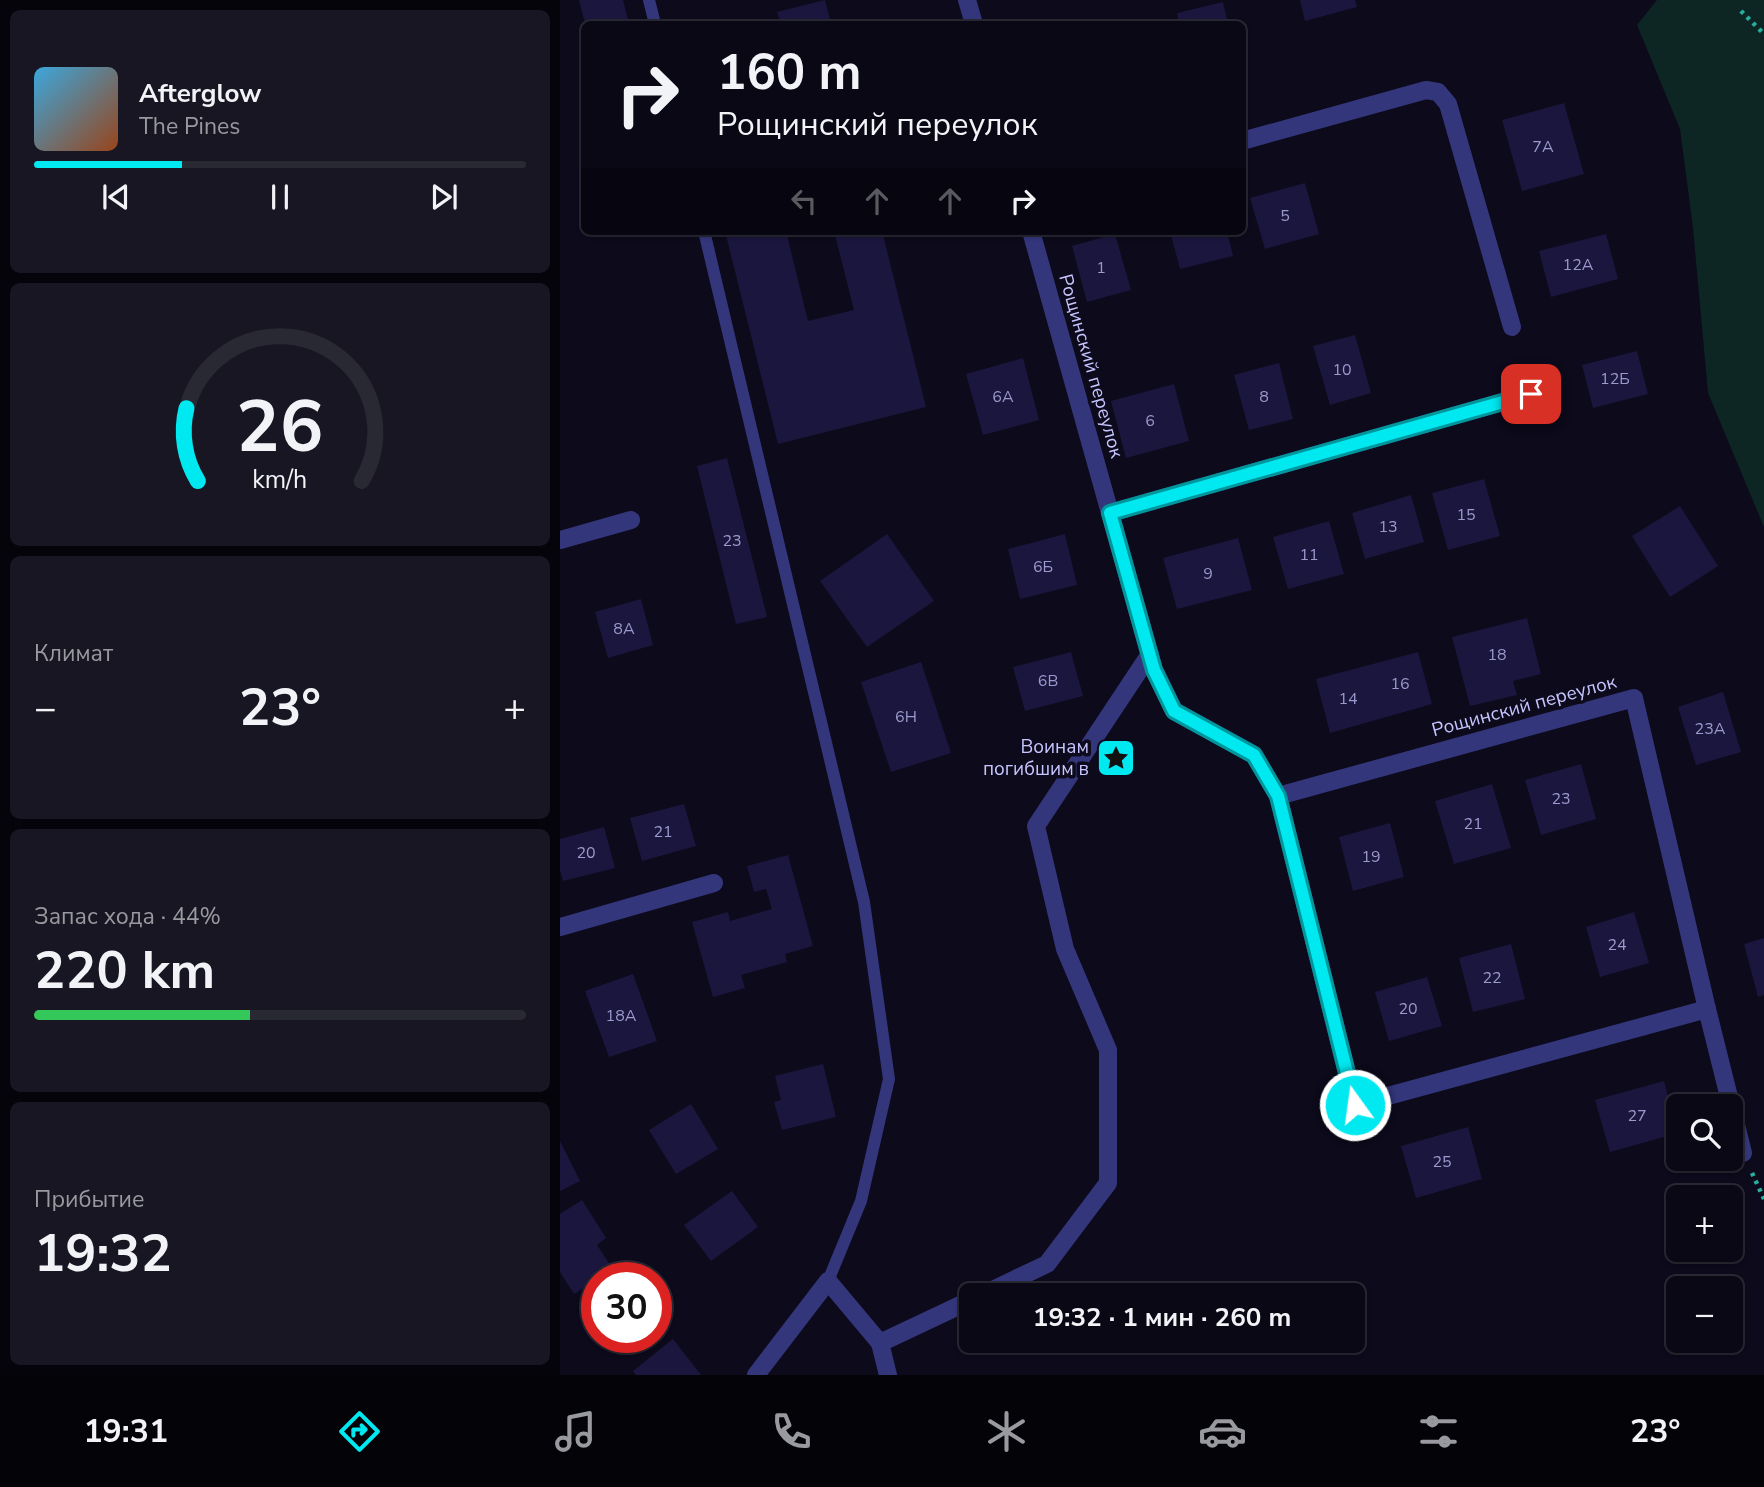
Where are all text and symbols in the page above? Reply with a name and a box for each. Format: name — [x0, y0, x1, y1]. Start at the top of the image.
text: 160 m — [717, 39, 861, 106]
icon: right — [602, 49, 693, 140]
text: Afterglow — [139, 76, 262, 111]
text: Рощинский переулок — [717, 103, 1038, 146]
text: The Pines — [139, 111, 240, 142]
house number: 7А — [1532, 136, 1554, 158]
icon: previous — [97, 178, 135, 216]
icon: pause — [261, 178, 299, 216]
icon: next — [425, 178, 463, 216]
icon: left — [785, 182, 823, 220]
icon: ahead — [858, 182, 896, 220]
icon: ahead — [931, 182, 969, 220]
icon: right — [1004, 182, 1042, 220]
house number: 5 — [1280, 205, 1290, 227]
house number: 12А — [1563, 254, 1594, 276]
house number: 1 — [1096, 257, 1106, 279]
street label: Рощинский переулок — [1052, 271, 1130, 461]
house number: 10 — [1332, 359, 1352, 381]
pin — [1501, 364, 1561, 424]
house number: 12Б — [1600, 368, 1630, 390]
icon: arrive — [1512, 375, 1550, 413]
text: 26 — [236, 377, 324, 477]
house number: 6А — [992, 386, 1014, 408]
house number: 8 — [1259, 386, 1269, 408]
house number: 6 — [1145, 410, 1155, 432]
text: km/h — [252, 462, 308, 496]
house number: 15 — [1456, 504, 1476, 526]
house number: 13 — [1378, 516, 1398, 538]
house number: 23 — [722, 530, 742, 552]
house number: 11 — [1299, 544, 1319, 566]
house number: 6Б — [1033, 556, 1053, 578]
house number: 9 — [1203, 563, 1213, 585]
house number: 8А — [613, 618, 635, 640]
text: Климат — [34, 638, 113, 669]
house number: 18 — [1487, 644, 1507, 666]
street label: Рощинский переулок — [1429, 669, 1619, 743]
house number: 6В — [1038, 670, 1058, 692]
text: 23° — [239, 672, 321, 743]
house number: 16 — [1390, 673, 1410, 695]
text: − — [34, 683, 57, 734]
text: + — [503, 683, 526, 734]
house number: 14 — [1338, 688, 1358, 710]
house number: 6Н — [895, 706, 917, 728]
house number: 23А — [1695, 718, 1726, 740]
place label: Воинам погибшим в — [983, 734, 1089, 782]
place icon: Воинам погибшим в — [1095, 737, 1137, 779]
house number: 23 — [1551, 788, 1571, 810]
house number: 21 — [1463, 813, 1483, 835]
house number: 21 — [653, 821, 673, 843]
house number: 20 — [576, 842, 596, 864]
house number: 19 — [1361, 846, 1381, 868]
text: Запас хода · 44% — [34, 901, 221, 932]
house number: 24 — [1607, 934, 1627, 956]
text: 220 km — [34, 935, 215, 1006]
house number: 22 — [1482, 967, 1502, 989]
house number: 20 — [1398, 998, 1418, 1020]
house number: 18А — [606, 1005, 637, 1027]
position arrow — [1318, 1068, 1392, 1142]
map controls — [1666, 1094, 1743, 1353]
button: search — [1666, 1094, 1743, 1171]
house number: 27 — [1627, 1105, 1647, 1127]
house number: 25 — [1432, 1151, 1452, 1173]
text: Прибытие — [34, 1184, 144, 1215]
button: + — [1666, 1185, 1743, 1262]
text: 19:32 — [34, 1218, 172, 1289]
speed limit sign: 30 — [581, 1262, 672, 1353]
button: − — [1666, 1276, 1743, 1353]
text: 19:32 · 1 мин · 260 m — [1033, 1300, 1291, 1335]
icon: directions — [335, 1407, 384, 1456]
icon: music — [551, 1407, 600, 1456]
icon: phone — [767, 1407, 816, 1456]
icon: climate — [982, 1407, 1031, 1456]
icon: car — [1198, 1407, 1247, 1456]
icon: filters — [1414, 1407, 1463, 1456]
text: 19:31 — [83, 1410, 168, 1453]
text: 23° — [1630, 1410, 1680, 1453]

